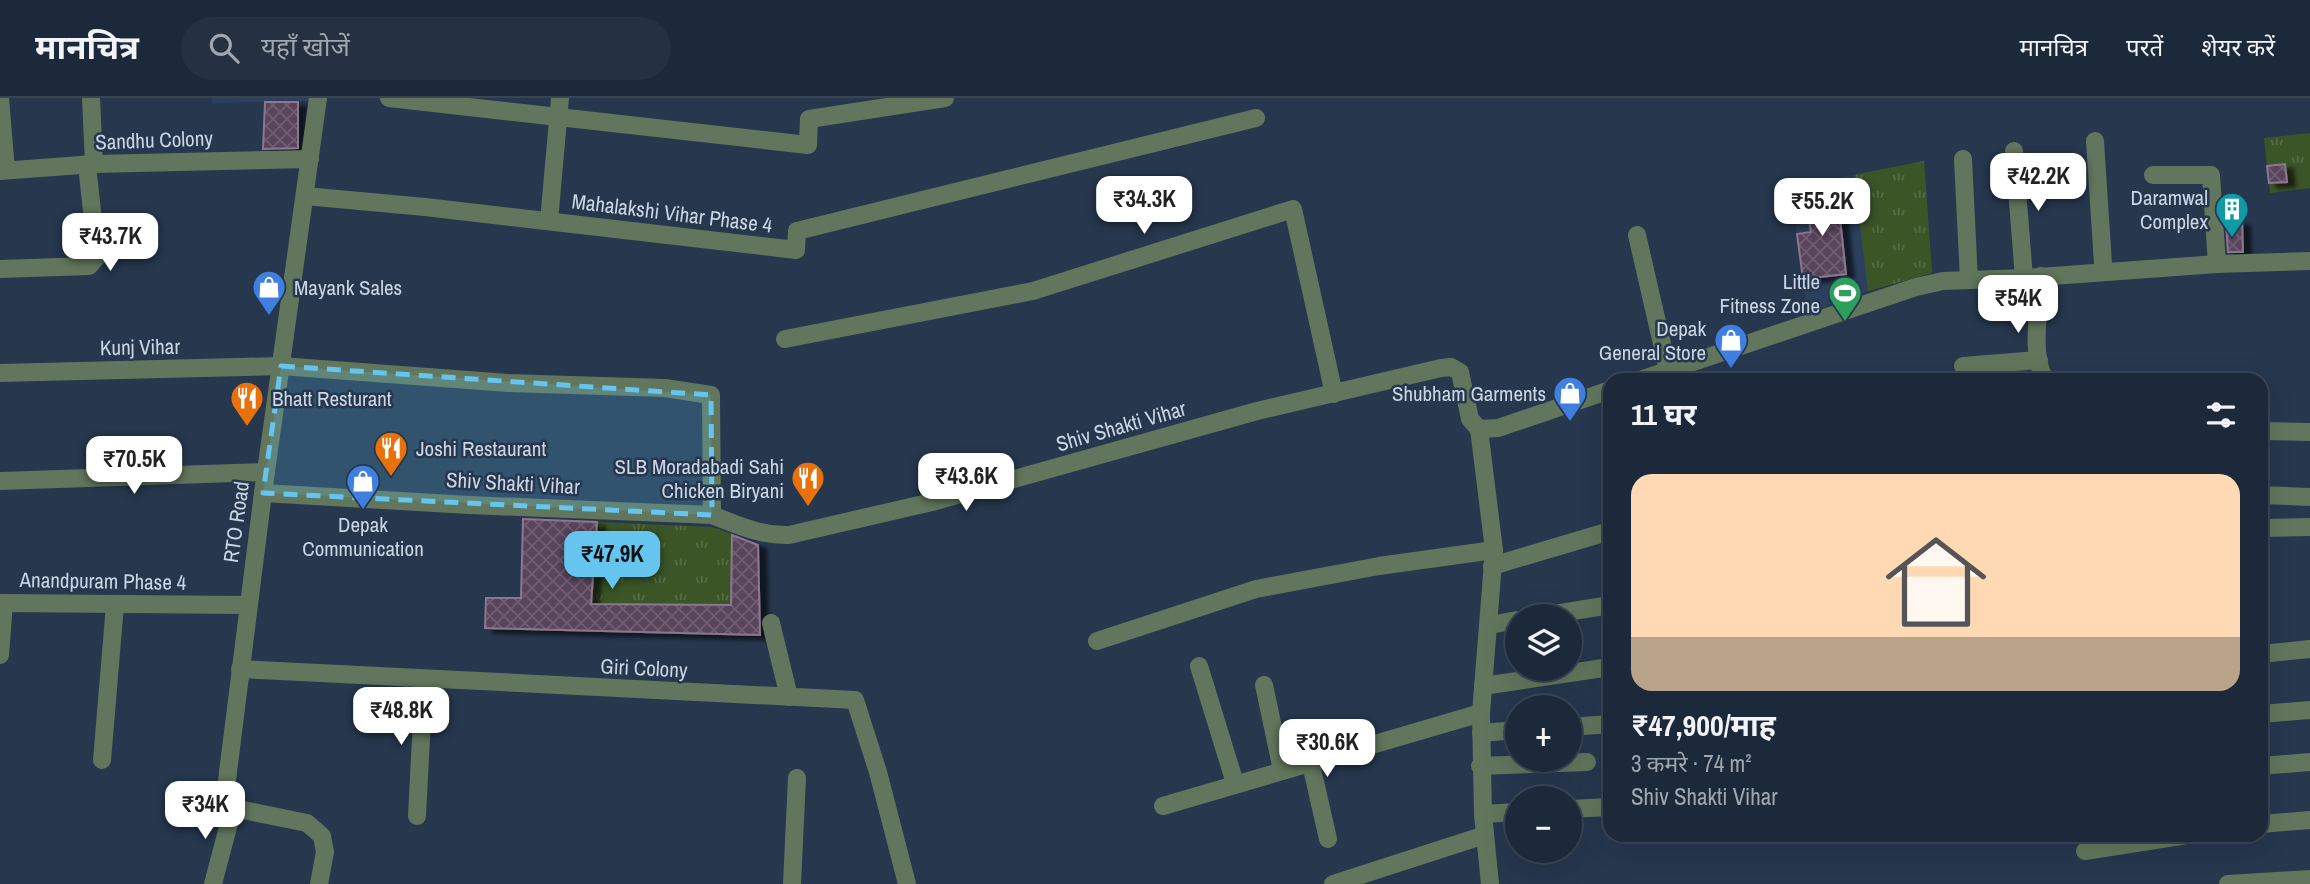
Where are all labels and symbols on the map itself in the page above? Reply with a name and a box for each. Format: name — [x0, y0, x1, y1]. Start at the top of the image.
street label: Sandhu Colony — [95, 123, 214, 157]
pin: ₹42.2K — [1981, 153, 2095, 213]
pin: ₹34.3K — [1087, 176, 1201, 236]
pin: ₹55.2K — [1765, 178, 1879, 238]
place label: Daramwal Complex — [2131, 183, 2208, 236]
street label: Mahalakshi Vihar Phase 4 — [570, 186, 774, 240]
building icon: Daramwal Complex — [2213, 190, 2251, 239]
pin: ₹43.7K — [53, 214, 167, 273]
place label: Little Fitness Zone — [1719, 267, 1820, 320]
shop icon: Mayank Sales — [250, 268, 288, 317]
place label: Mayank Sales — [294, 273, 402, 302]
sports icon: Little Fitness Zone — [1826, 274, 1864, 323]
pin: ₹54K — [1977, 275, 2059, 335]
place label: Depak General Store — [1599, 314, 1706, 367]
shop icon: Depak General Store — [1712, 321, 1750, 370]
street label: Kunj Vihar — [100, 332, 181, 362]
shop icon: Shubham Garments — [1551, 374, 1589, 423]
restaurant icon: Bhatt Resturant — [228, 379, 266, 428]
place label: Shubham Garments — [1392, 379, 1546, 408]
place label: Bhatt Resturant — [272, 384, 392, 413]
street label: Shiv Shakti Vihar — [1053, 394, 1190, 458]
restaurant icon: Joshi Restaurant — [372, 429, 410, 478]
place label: Joshi Restaurant — [416, 434, 546, 463]
pin: ₹70.5K — [77, 436, 191, 496]
place label: SLB Moradabadi Sahi Chicken Biryani — [615, 452, 784, 505]
pin: ₹43.6K — [909, 454, 1023, 513]
restaurant icon: SLB Moradabadi Sahi Chicken Biryani — [789, 459, 827, 508]
shop icon: Depak Communication — [344, 462, 382, 511]
street label: Shiv Shakti Vihar — [445, 465, 581, 501]
street label: RTO Road — [216, 480, 256, 564]
place label: Depak Communication — [302, 510, 424, 563]
pin: ₹47.9K — [555, 532, 669, 591]
street label: Anandpuram Phase 4 — [18, 565, 187, 597]
street label: Giri Colony — [600, 651, 689, 685]
pin: ₹48.8K — [344, 688, 458, 747]
pin: ₹30.6K — [1270, 720, 1384, 779]
pin: ₹34K — [164, 782, 246, 841]

